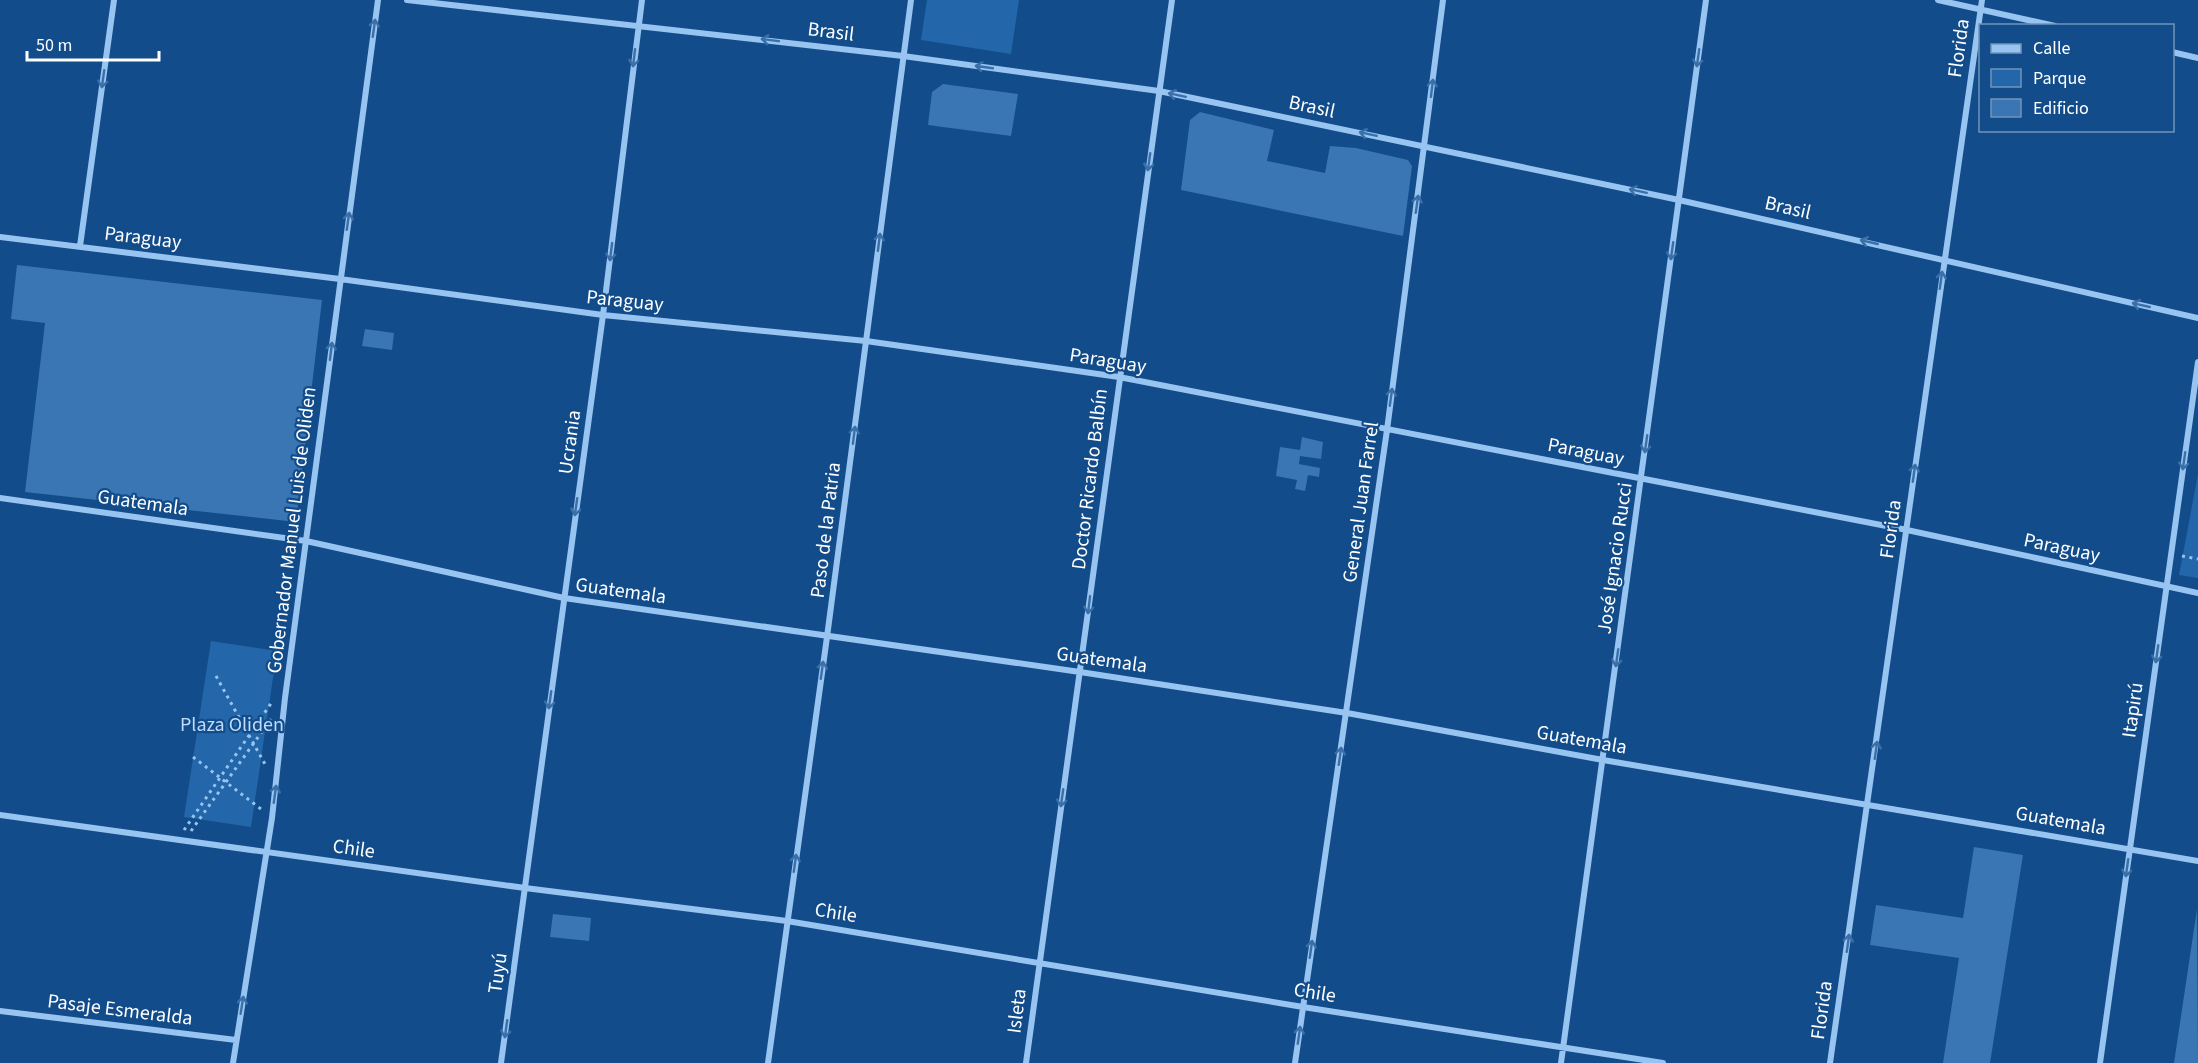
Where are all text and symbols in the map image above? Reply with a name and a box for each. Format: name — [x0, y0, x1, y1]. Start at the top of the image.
street label: Brasil — [806, 15, 856, 49]
street label: Florida — [1941, 17, 1977, 79]
one-way arrow — [369, 18, 380, 38]
scale bar — [27, 24, 159, 62]
legend — [1979, 24, 2174, 132]
text: 50 m — [36, 33, 72, 58]
one-way arrow — [760, 34, 780, 45]
text: Calle — [2033, 36, 2071, 61]
one-way arrow — [629, 48, 640, 67]
one-way arrow — [1693, 48, 1704, 67]
one-way arrow — [974, 61, 994, 72]
text: Parque — [2033, 66, 2086, 91]
one-way arrow — [97, 68, 108, 88]
one-way arrow — [1427, 78, 1438, 98]
street label: Brasil — [1286, 88, 1338, 126]
one-way arrow — [1167, 89, 1187, 100]
text: Edificio — [2033, 96, 2089, 121]
one-way arrow — [1359, 128, 1378, 139]
one-way arrow — [1143, 152, 1154, 171]
one-way arrow — [1628, 185, 1648, 196]
street label: Brasil — [1762, 189, 1814, 227]
one-way arrow — [1412, 194, 1423, 214]
one-way arrow — [343, 211, 354, 231]
street label: Paraguay — [103, 219, 184, 257]
one-way arrow — [874, 232, 885, 252]
one-way arrow — [1860, 236, 1879, 247]
one-way arrow — [605, 241, 616, 261]
one-way arrow — [1666, 241, 1677, 261]
one-way arrow — [1935, 271, 1946, 291]
street label: Paraguay — [585, 283, 666, 319]
one-way arrow — [2132, 298, 2151, 310]
street label: Paraguay — [1067, 341, 1149, 381]
one-way arrow — [326, 342, 337, 361]
street label: Gobernador Manuel Luis de Oliden — [261, 385, 323, 675]
street label: Doctor Ricardo Balbín — [1065, 387, 1115, 571]
one-way arrow — [1386, 388, 1397, 407]
street label: Ucrania — [552, 408, 588, 476]
street label: General Juan Farrel — [1336, 420, 1386, 584]
one-way arrow — [848, 426, 859, 446]
street label: Paraguay — [1545, 431, 1627, 473]
one-way arrow — [1640, 434, 1651, 454]
one-way arrow — [2179, 451, 2190, 471]
street label: Paso de la Patria — [804, 460, 848, 600]
one-way arrow — [1909, 464, 1920, 484]
street label: José Ignacio Rucci — [1590, 480, 1639, 636]
street label: Guatemala — [96, 483, 190, 523]
one-way arrow — [571, 497, 582, 517]
street label: Florida — [1873, 498, 1909, 560]
street label: Paraguay — [2021, 526, 2103, 570]
street label: Guatemala — [574, 571, 668, 611]
one-way arrow — [1084, 595, 1095, 614]
street label: Guatemala — [1055, 640, 1149, 680]
one-way arrow — [2151, 644, 2162, 664]
one-way arrow — [1611, 648, 1622, 668]
one-way arrow — [817, 661, 828, 680]
street label: Itapirú — [2115, 681, 2151, 740]
one-way arrow — [544, 690, 555, 710]
park label: Plaza Oliden — [180, 711, 284, 739]
street label: Guatemala — [1534, 718, 1629, 762]
one-way arrow — [1870, 740, 1881, 760]
one-way arrow — [1335, 747, 1346, 767]
one-way arrow — [270, 785, 281, 805]
one-way arrow — [1057, 788, 1068, 807]
street label: Guatemala — [2013, 799, 2108, 843]
street label: Chile — [331, 832, 377, 866]
one-way arrow — [789, 854, 800, 874]
one-way arrow — [2121, 858, 2132, 878]
street label: Chile — [813, 896, 859, 930]
one-way arrow — [1842, 933, 1853, 953]
one-way arrow — [1306, 940, 1317, 960]
street label: Tuyú — [481, 951, 515, 995]
street label: Chile — [1292, 976, 1338, 1010]
street label: Florida — [1804, 979, 1840, 1041]
street label: Pasaje Esmeralda — [46, 987, 194, 1033]
street label: Isleta — [1000, 987, 1034, 1035]
one-way arrow — [236, 996, 247, 1016]
one-way arrow — [500, 1019, 511, 1039]
one-way arrow — [1293, 1026, 1304, 1045]

